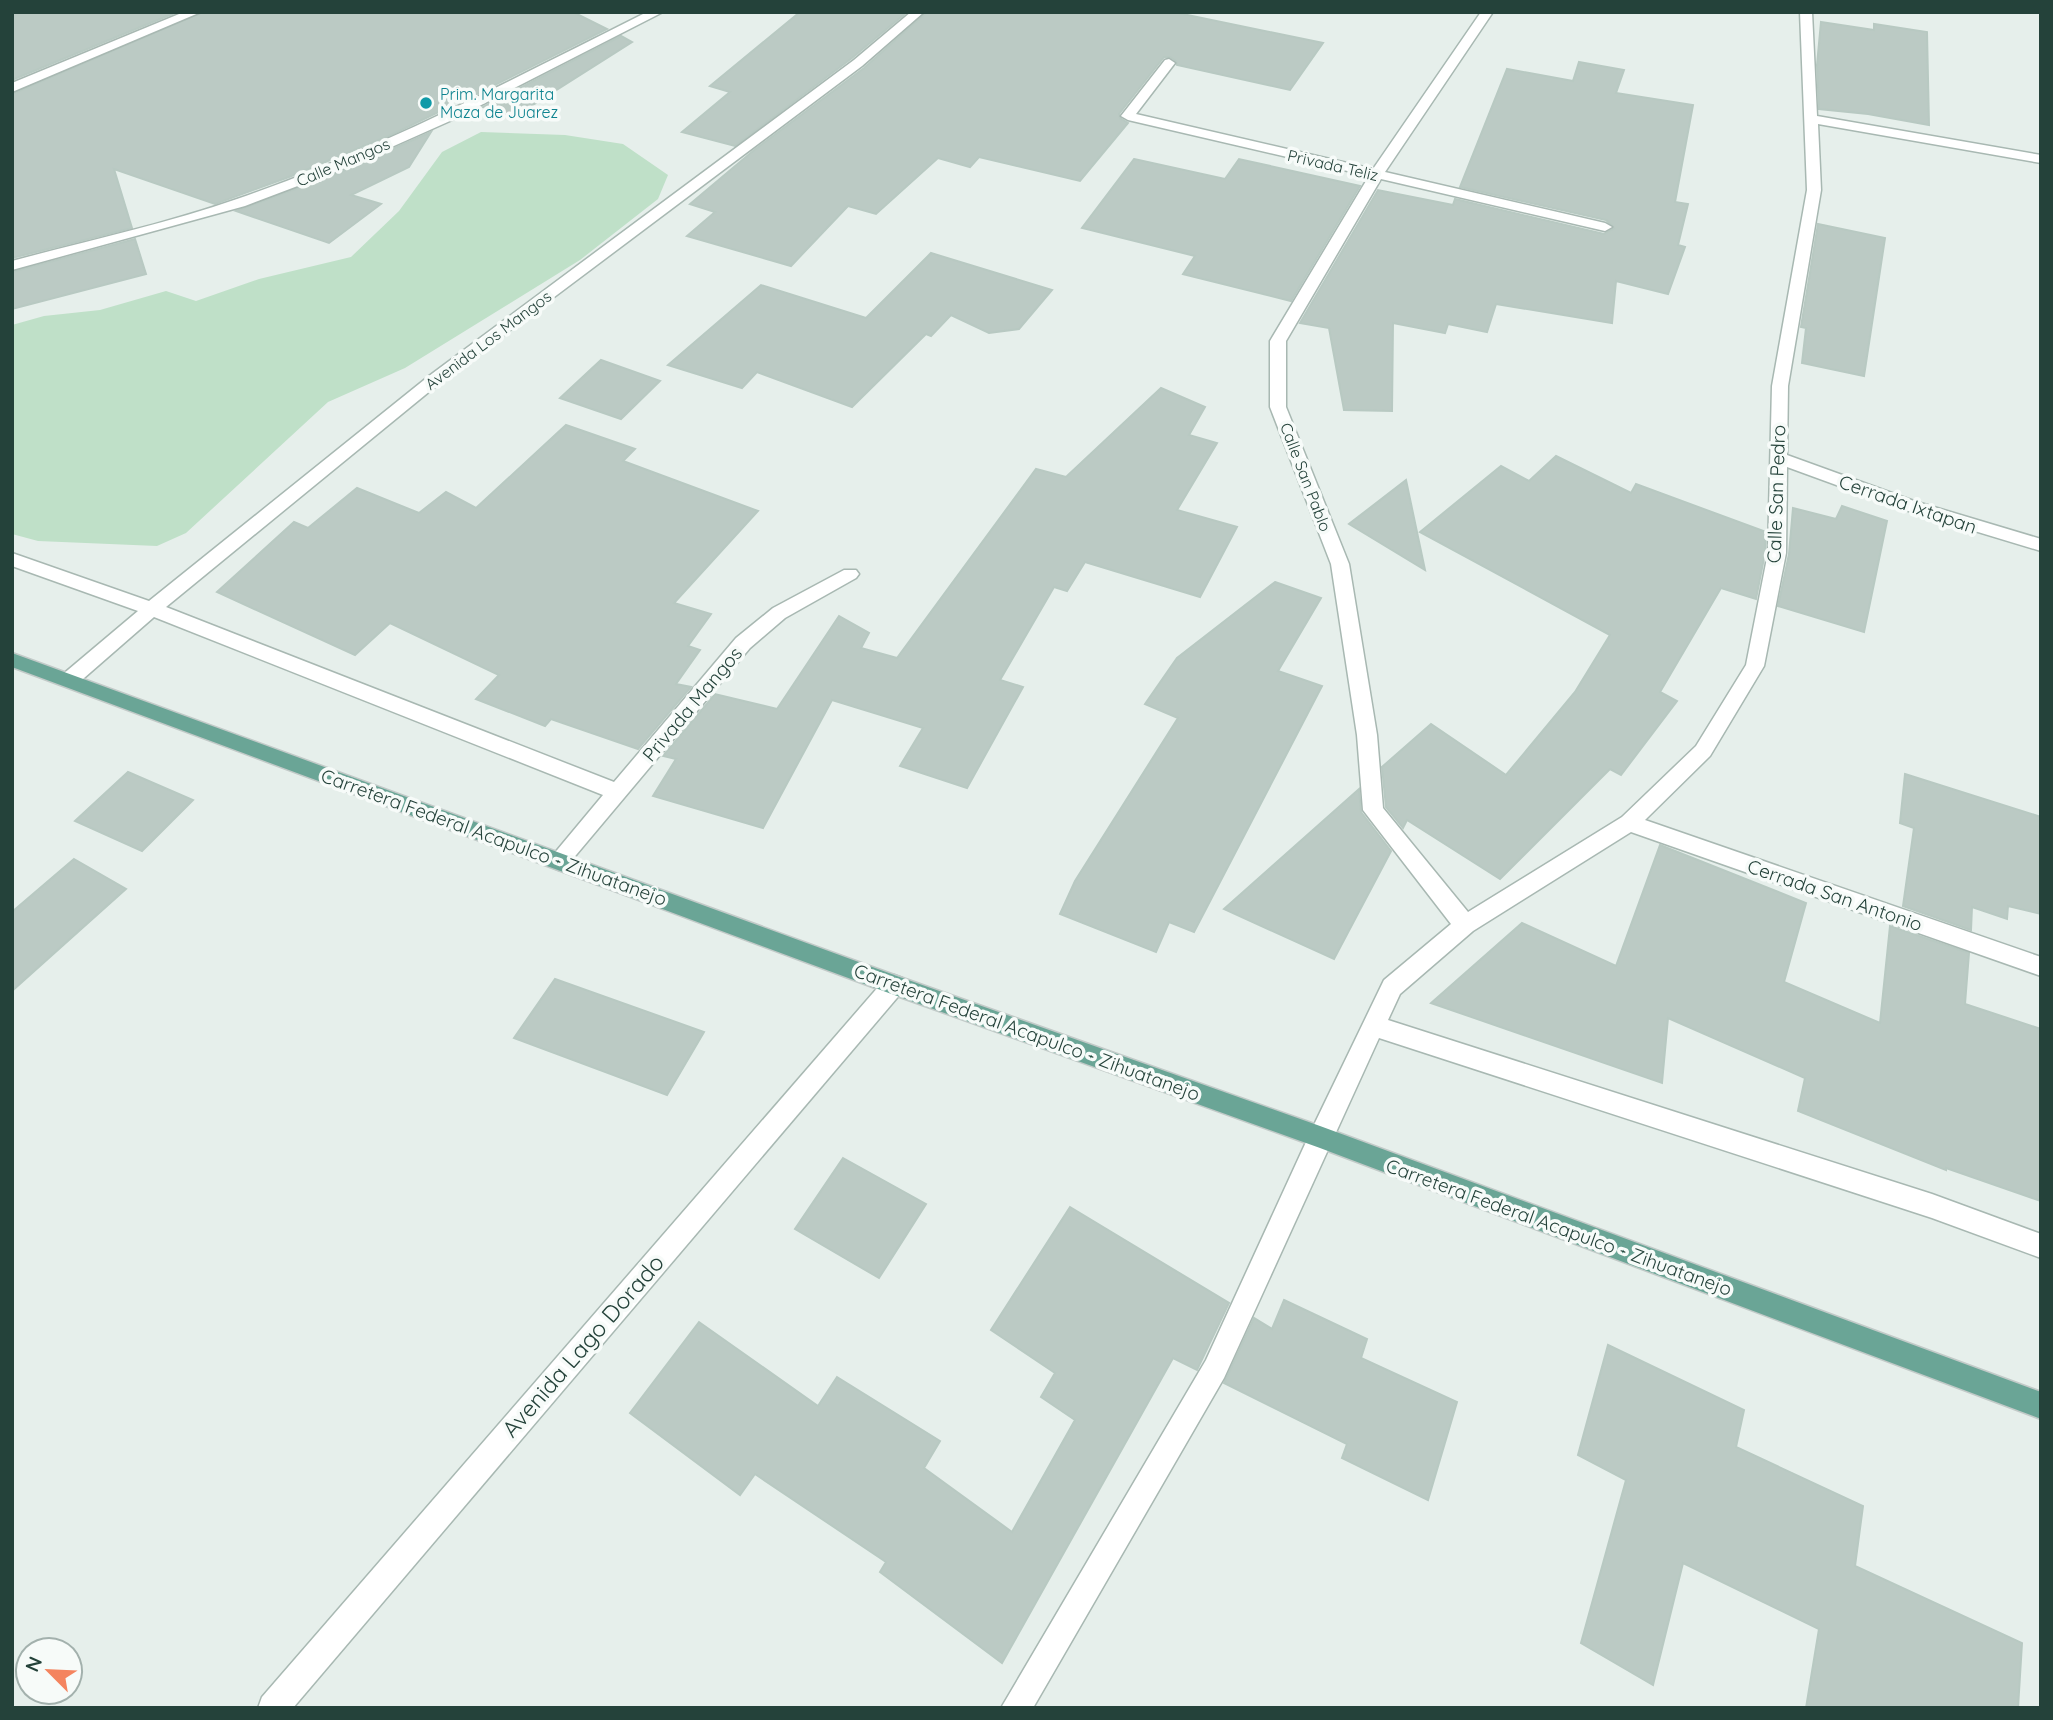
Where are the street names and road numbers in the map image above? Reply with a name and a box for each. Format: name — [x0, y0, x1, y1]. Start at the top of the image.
street label: Calle Mangos — [293, 133, 393, 191]
street label: Privada Teliz — [1286, 145, 1380, 185]
street label: Avenida Los Mangos — [421, 286, 555, 394]
street label: Calle San Pablo — [1276, 420, 1336, 534]
street label: Calle San Pedro — [1762, 424, 1790, 564]
street label: Cerrada Ixtapan — [1836, 469, 1980, 539]
street label: Privada Mangos — [637, 642, 747, 766]
street label: Carretera Federal Acapulco - Zihuatanejo — [318, 763, 670, 911]
street label: Cerrada San Antonio — [1744, 854, 1926, 936]
street label: Carretera Federal Acapulco - Zihuatanejo — [851, 958, 1203, 1106]
street label: Carretera Federal Acapulco - Zihuatanejo — [1383, 1153, 1735, 1301]
street label: Avenida Lago Dorado — [495, 1248, 670, 1443]

